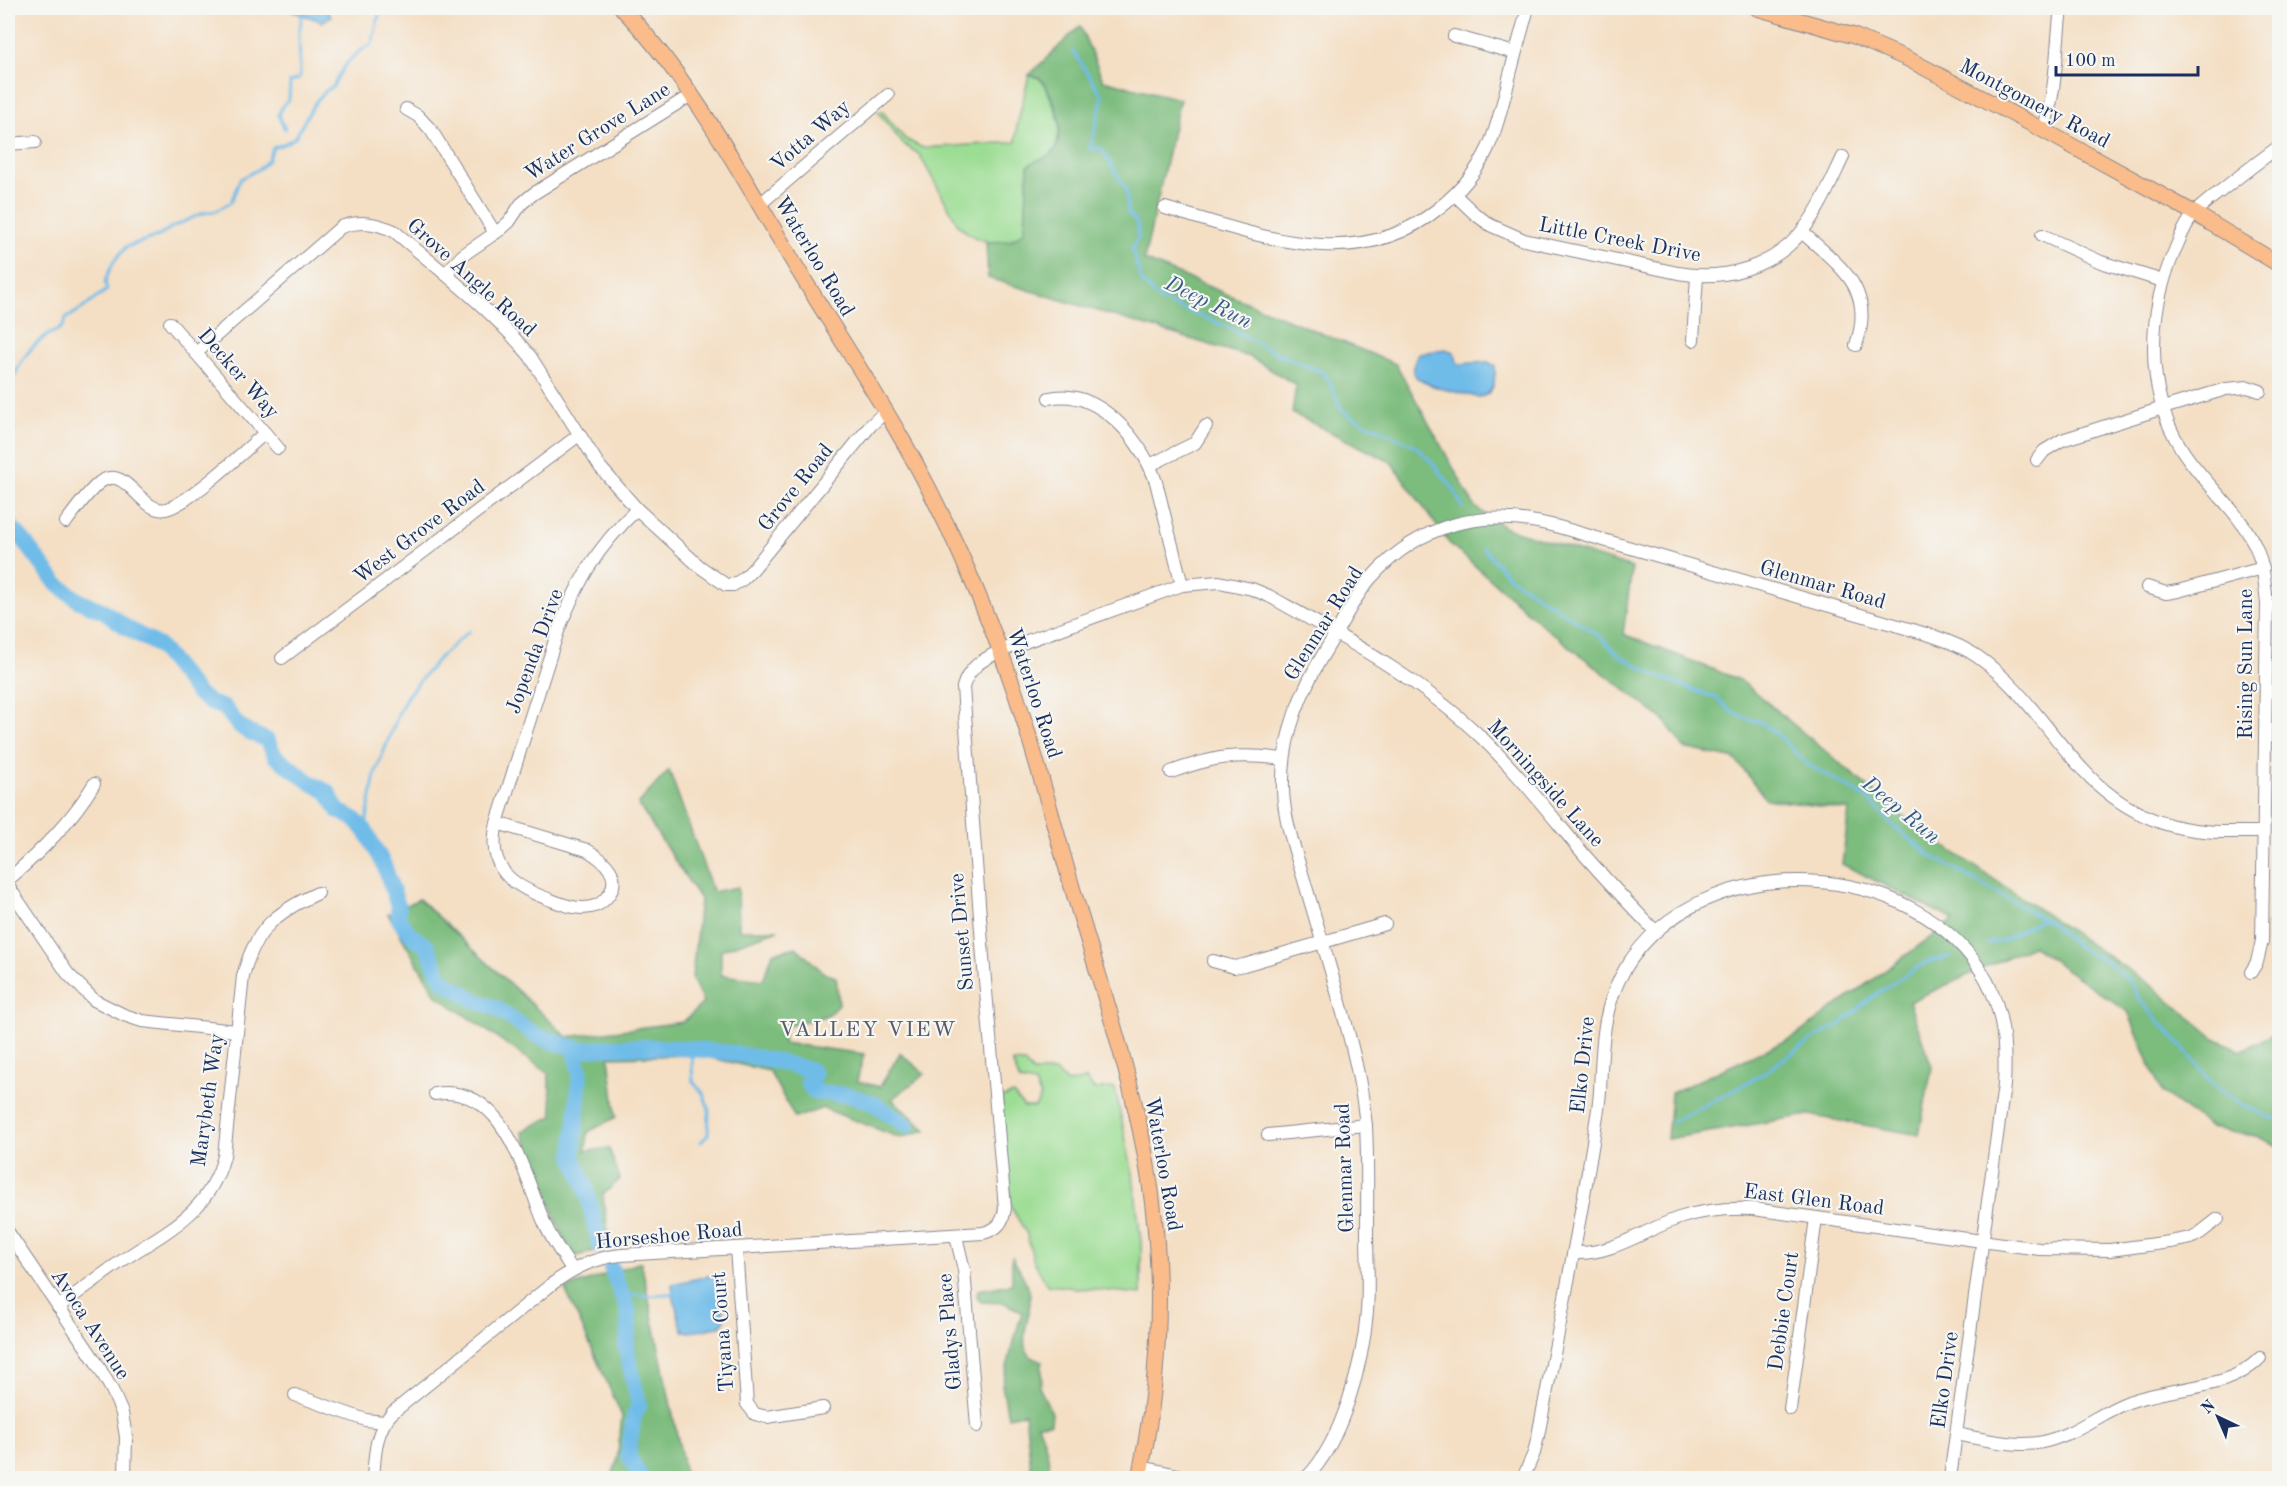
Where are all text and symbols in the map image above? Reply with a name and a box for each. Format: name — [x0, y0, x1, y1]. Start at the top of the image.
scale bar — [2056, 39, 2198, 77]
text: 100 m — [2065, 52, 2116, 70]
street label: Montgomery Road — [1956, 56, 2113, 153]
street label: Water Grove Lane — [521, 79, 674, 185]
street label: Votta Way — [767, 96, 855, 176]
street label: Waterloo Road — [770, 193, 858, 320]
street label: Little Creek Drive — [1537, 214, 1703, 267]
street label: Grove Angle Road — [402, 215, 540, 341]
water label: Deep Run — [1160, 272, 1255, 333]
street label: Decker Way — [193, 325, 283, 423]
street label: Grove Road — [755, 440, 838, 536]
street label: West Grove Road — [350, 476, 489, 588]
street label: Glenmar Road — [1757, 557, 1888, 613]
street label: Glenmar Road — [1281, 563, 1368, 685]
street label: Jopenda Drive — [503, 586, 568, 717]
street label: Rising Sun Lane — [2236, 589, 2257, 739]
street label: Waterloo Road — [1003, 626, 1065, 761]
street label: Morningside Lane — [1483, 716, 1607, 852]
water label: Deep Run — [1857, 772, 1944, 849]
street label: Sunset Drive — [947, 872, 978, 992]
street label: Elko Drive — [1568, 1015, 1599, 1115]
district label: VALLEY VIEW — [779, 1019, 957, 1041]
street label: Marybeth Way — [189, 1032, 228, 1168]
street label: Waterloo Road — [1140, 1096, 1185, 1233]
street label: Glenmar Road — [1333, 1103, 1358, 1233]
street label: East Glen Road — [1742, 1181, 1885, 1220]
street label: Horseshoe Road — [595, 1220, 744, 1253]
street label: Debbie Court — [1766, 1250, 1803, 1372]
street label: Avoca Avenue — [46, 1266, 133, 1384]
street label: Tiyana Court — [709, 1271, 738, 1393]
street label: Gladys Place — [935, 1272, 966, 1391]
street label: Elko Drive — [1928, 1330, 1963, 1430]
north arrow — [2188, 1387, 2248, 1447]
text: N — [2199, 1397, 2219, 1418]

